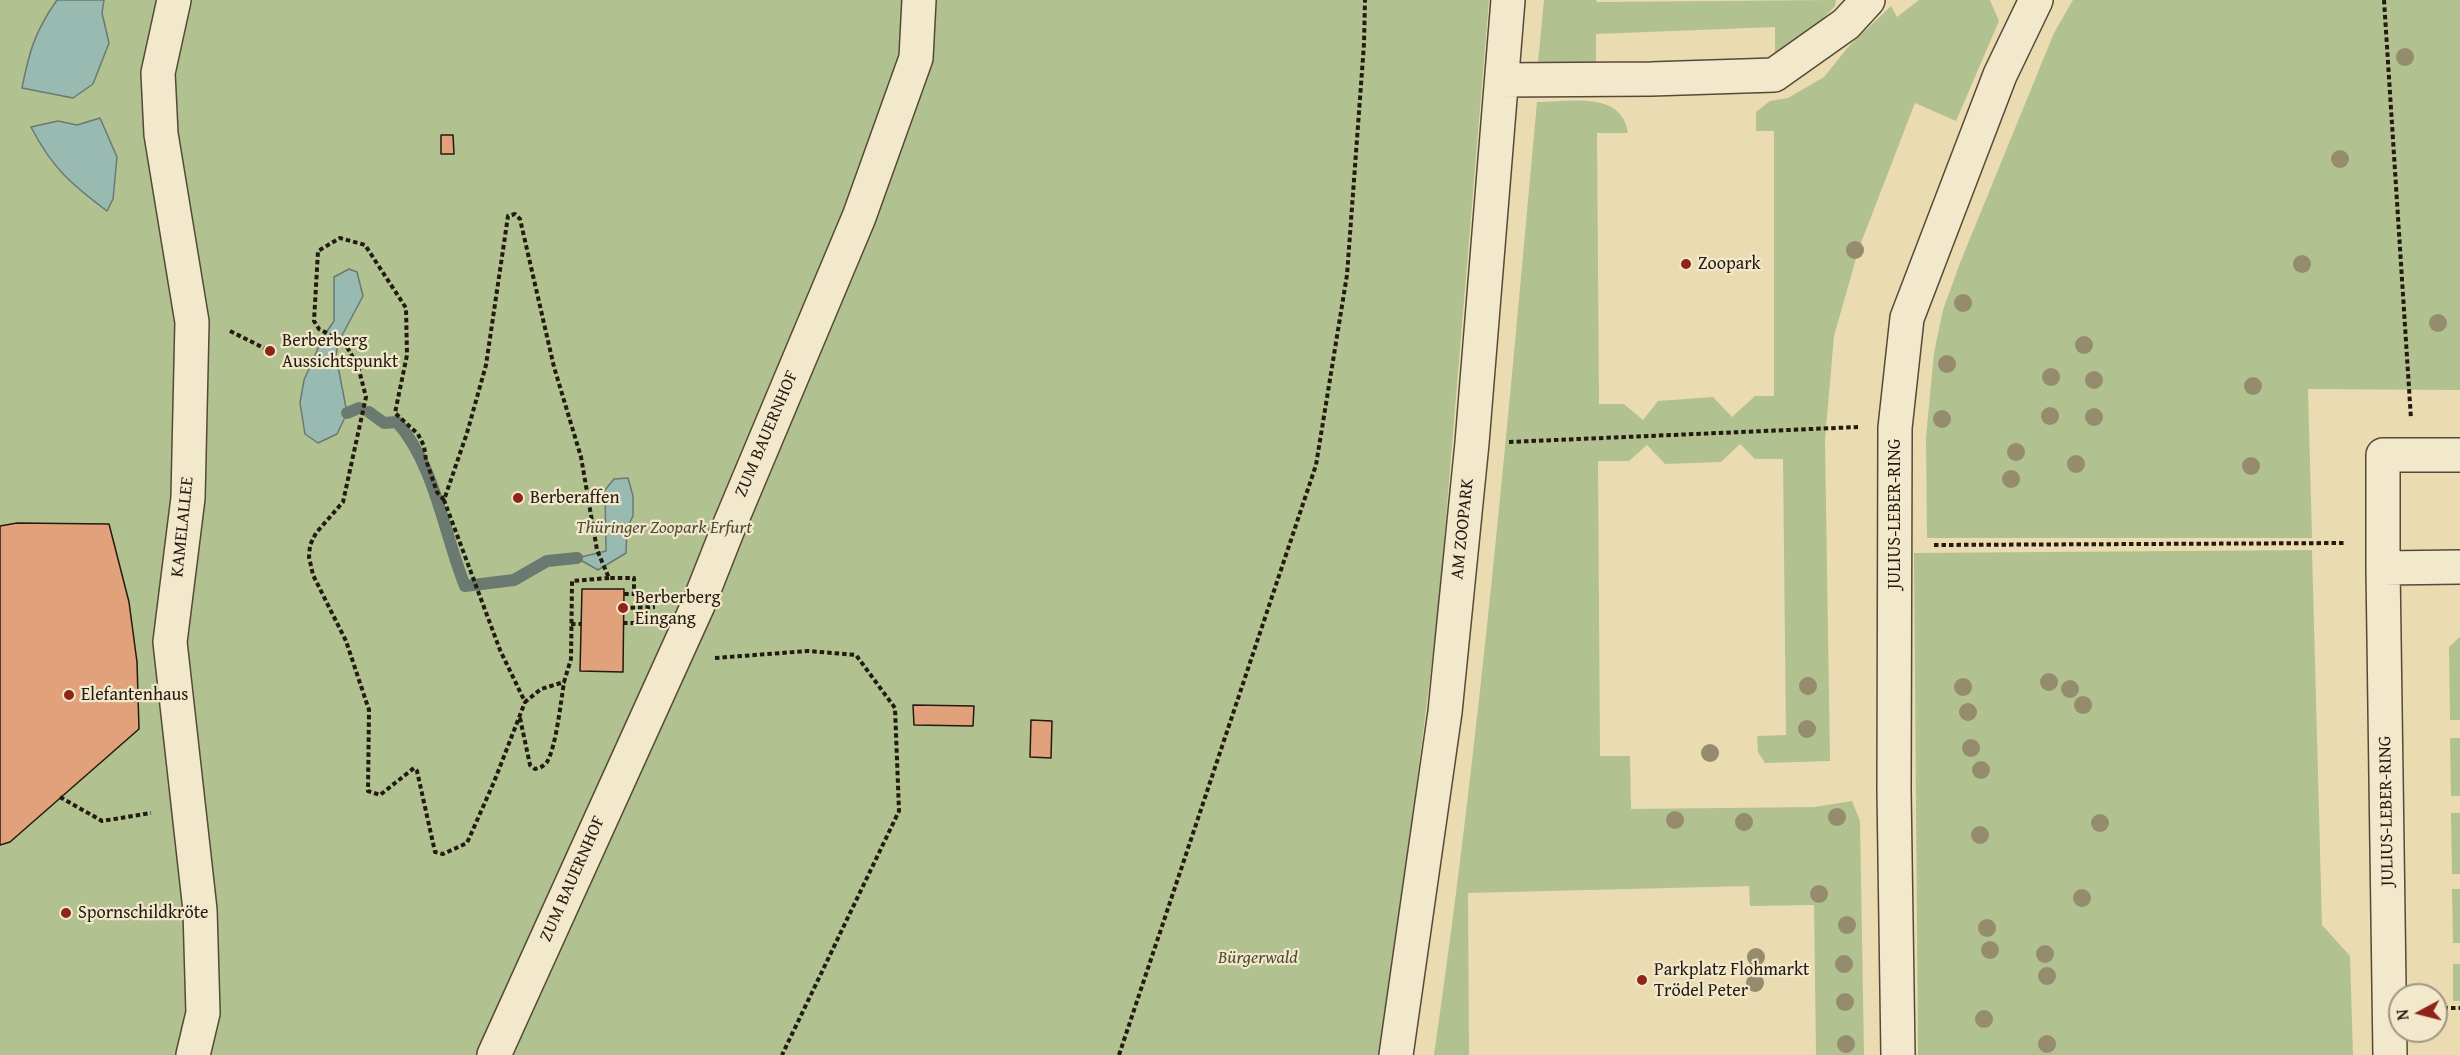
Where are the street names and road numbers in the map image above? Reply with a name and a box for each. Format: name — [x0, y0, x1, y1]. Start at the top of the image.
street label: ZUM BAUERNHOF — [731, 368, 803, 500]
street label: JULIUS-LEBER-RING — [1884, 439, 1906, 589]
street label: KAMELALLEE — [167, 476, 199, 578]
street label: AM ZOOPARK — [1447, 477, 1479, 581]
street label: JULIUS-LEBER-RING — [2375, 735, 2399, 887]
street label: ZUM BAUERNHOF — [536, 813, 610, 945]

